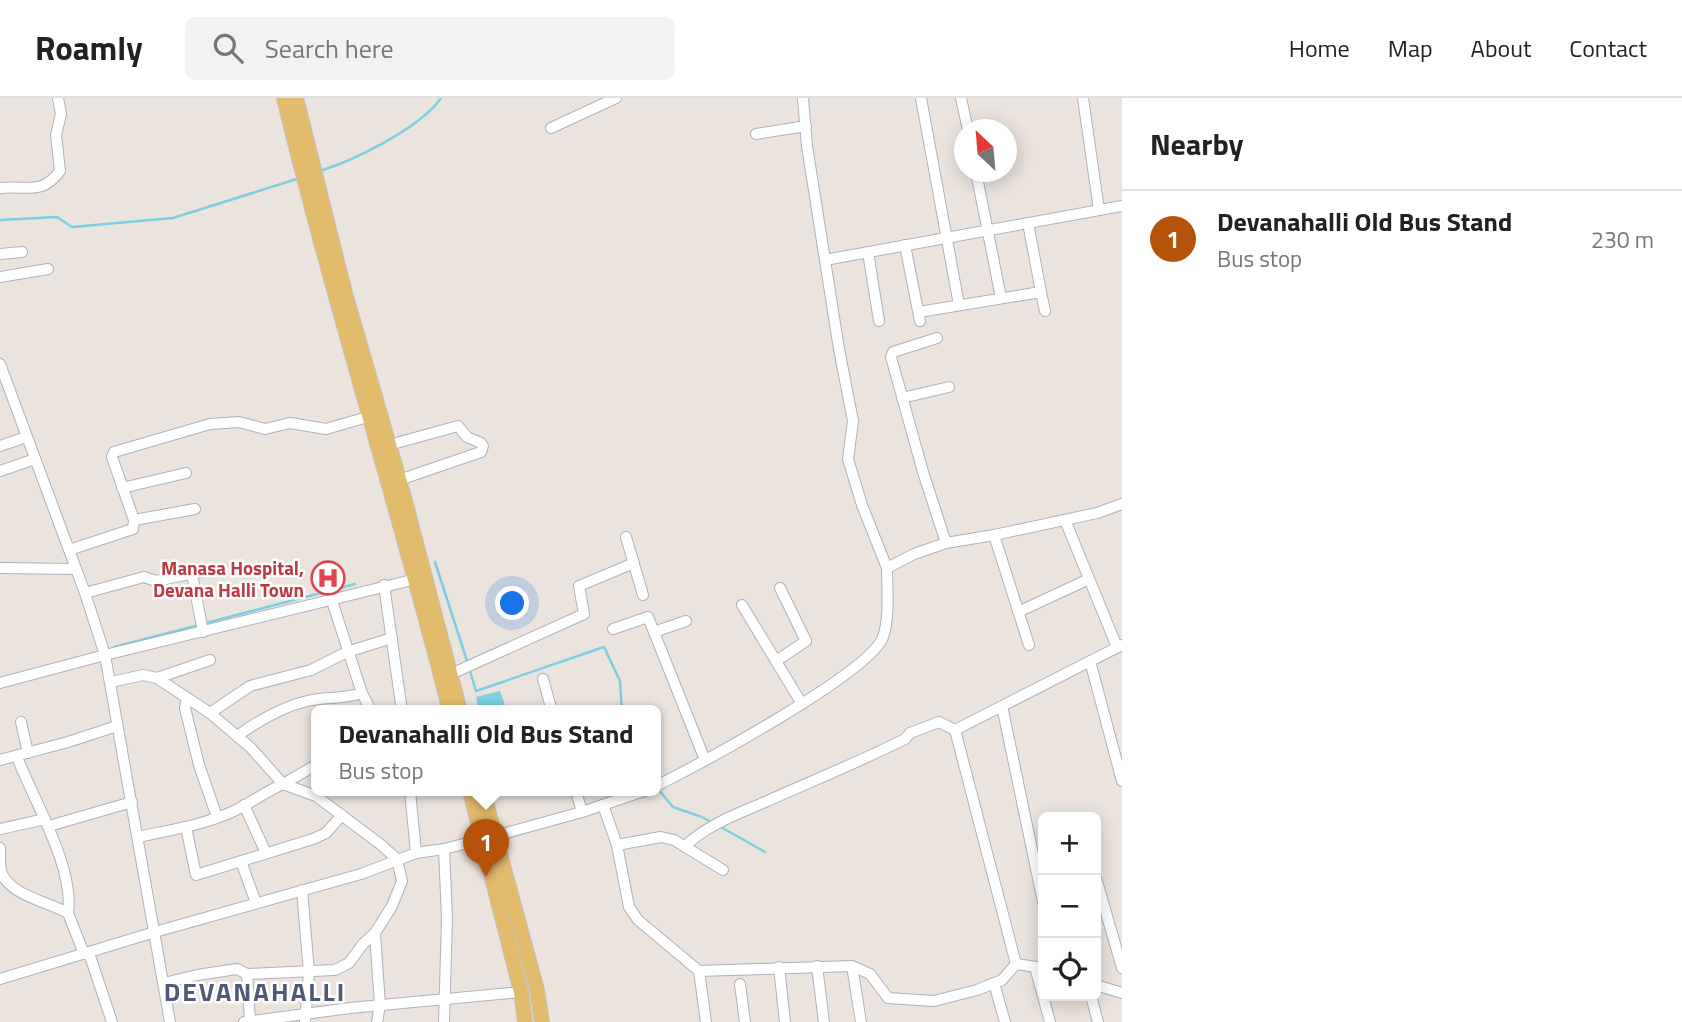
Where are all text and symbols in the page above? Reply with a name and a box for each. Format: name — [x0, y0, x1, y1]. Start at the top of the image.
search box — [185, 17, 675, 80]
text: Roamly — [35, 23, 143, 73]
icon: search — [209, 29, 247, 67]
text: Search here — [265, 29, 394, 68]
text: Home — [1289, 30, 1350, 66]
text: Map — [1388, 30, 1433, 66]
text: About — [1471, 30, 1531, 66]
text: Contact — [1569, 30, 1647, 66]
north arrow — [954, 119, 1017, 182]
text: Nearby — [1150, 121, 1243, 167]
text: Devanahalli Old Bus Stand — [1217, 202, 1512, 241]
text: 1 — [1167, 222, 1179, 257]
text: 230 m — [1591, 222, 1654, 257]
text: Bus stop — [1217, 241, 1302, 276]
place label: Manasa Hospital, Devana Halli Town — [153, 553, 304, 604]
hospital icon: Manasa Hospital, Devana Halli Town — [309, 559, 347, 597]
your location — [495, 586, 529, 620]
popup — [311, 705, 661, 796]
text: Devanahalli Old Bus Stand — [338, 714, 634, 753]
text: Bus stop — [338, 753, 424, 788]
map controls — [1038, 812, 1101, 1001]
button: + — [1038, 812, 1101, 875]
pin: 1 — [463, 819, 509, 877]
button: − — [1038, 875, 1101, 938]
button: locate — [1038, 938, 1101, 1001]
district label: DEVANAHALLI — [164, 972, 346, 1011]

